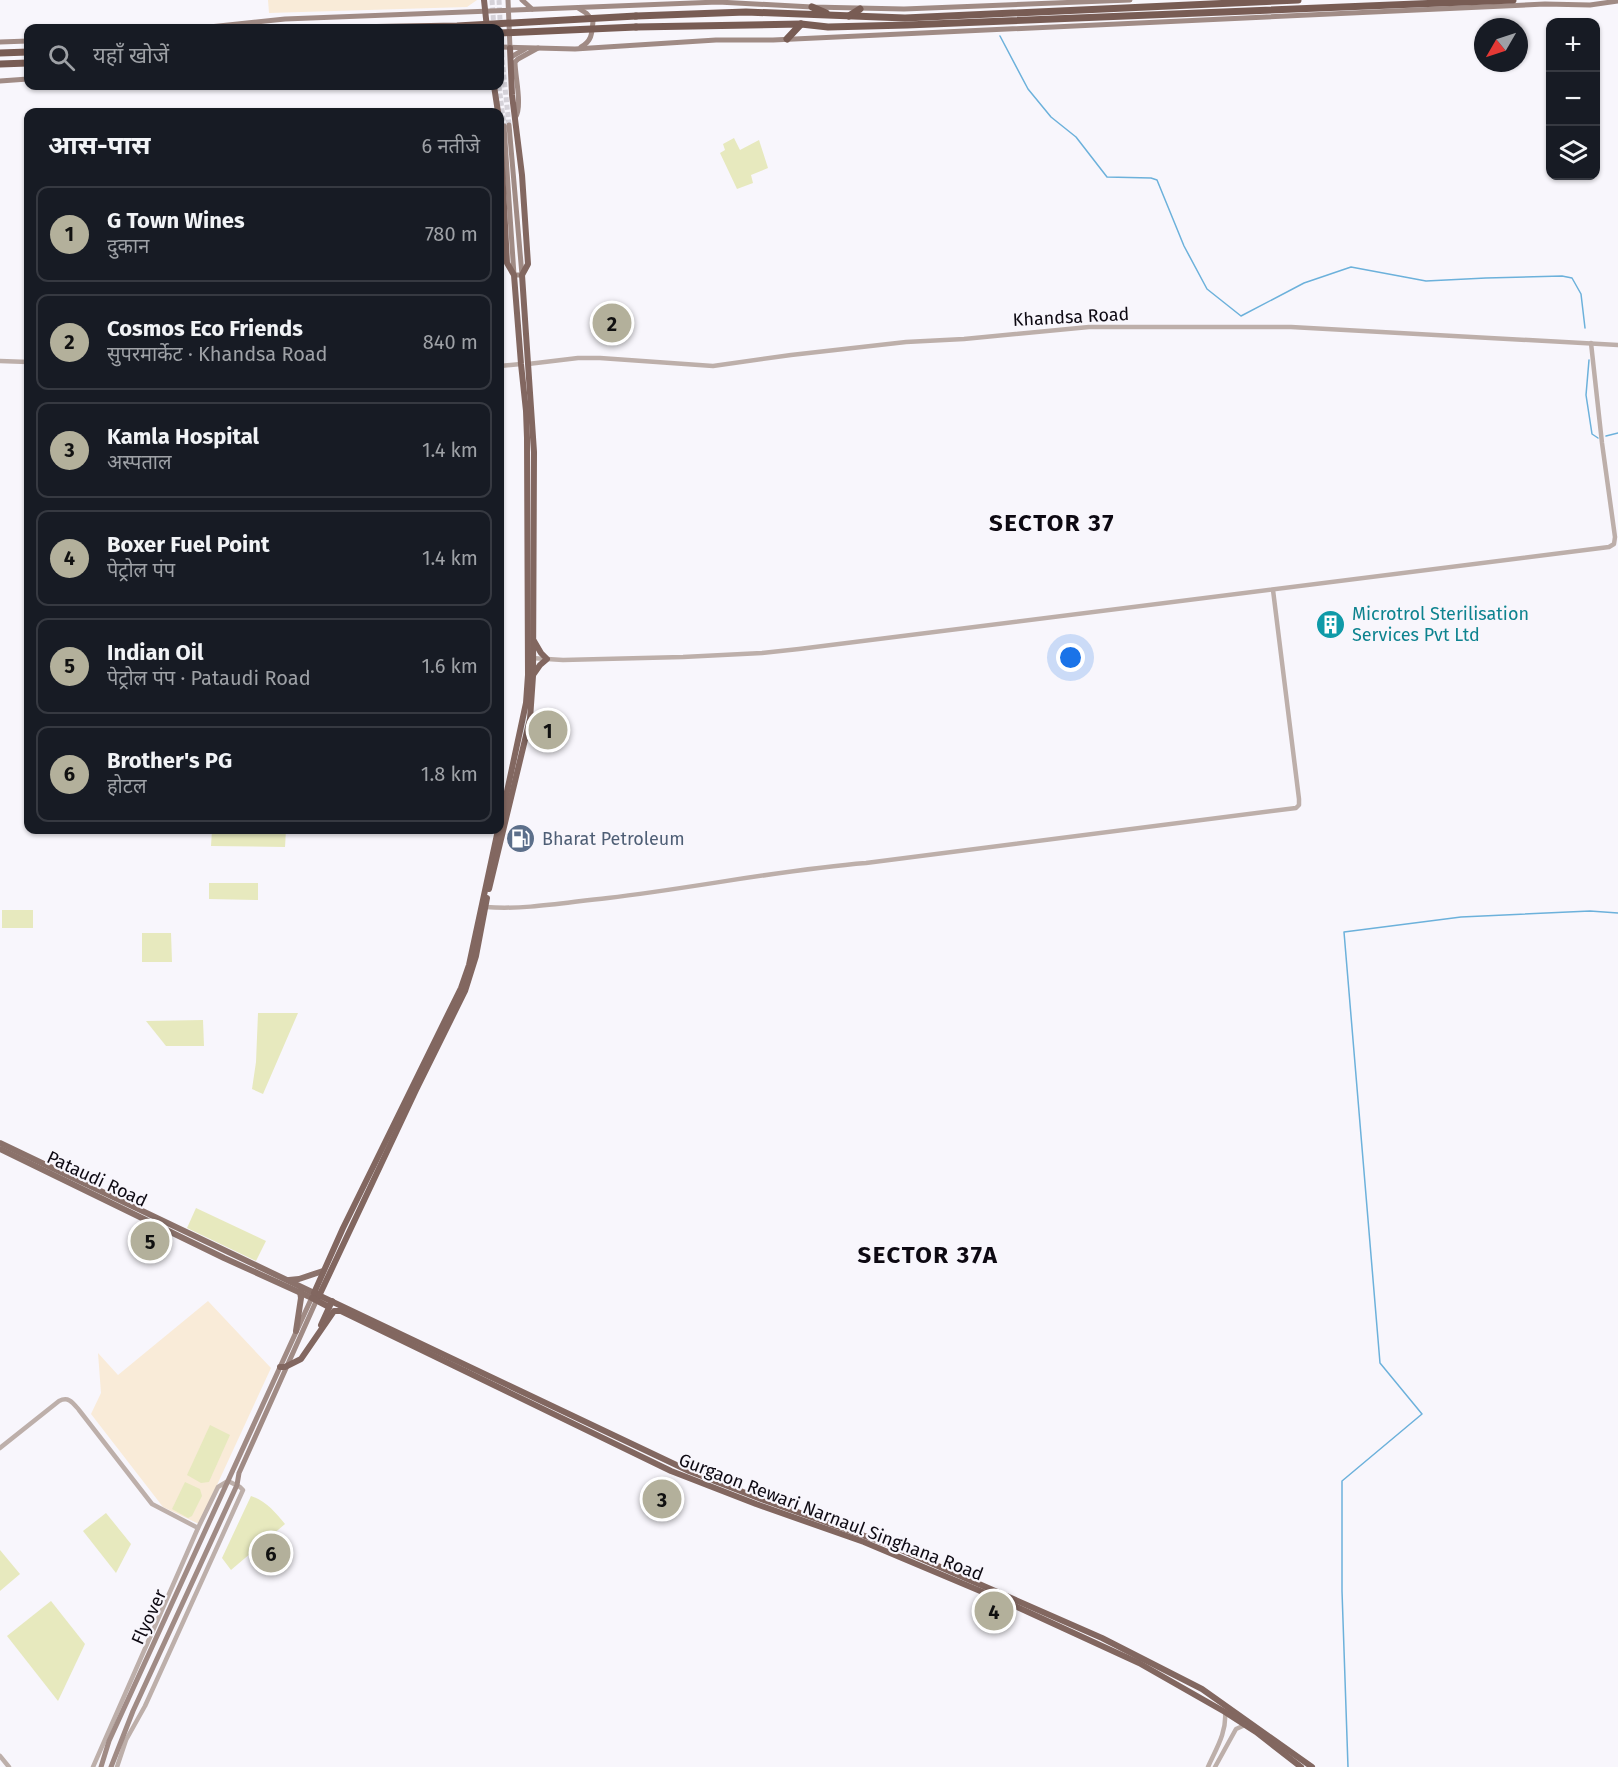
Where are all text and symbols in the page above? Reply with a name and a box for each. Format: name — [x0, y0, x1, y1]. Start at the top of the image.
north arrow — [1474, 18, 1528, 72]
map controls — [1546, 18, 1600, 180]
button: + — [1546, 18, 1600, 72]
search box — [24, 24, 504, 90]
icon: search — [45, 41, 78, 74]
text: यहाँ खोजें — [93, 42, 169, 69]
button: − — [1546, 72, 1600, 126]
button: layers — [1546, 126, 1600, 180]
text: आस-पास — [48, 130, 150, 161]
text: 6 नतीजे — [422, 134, 480, 158]
text: G Town Wines — [107, 207, 245, 234]
text: 1 — [65, 222, 74, 246]
text: 780 m — [425, 222, 478, 246]
text: दुकान — [107, 234, 149, 258]
pin: 2 — [592, 300, 632, 346]
street label: Khandsa Road — [1012, 303, 1130, 331]
text: Cosmos Eco Friends — [107, 315, 303, 342]
text: 2 — [64, 330, 75, 354]
text: 840 m — [423, 330, 478, 354]
text: सुपरमार्केट · Khandsa Road — [107, 342, 328, 366]
text: Kamla Hospital — [107, 423, 259, 450]
text: 3 — [64, 438, 75, 462]
text: 1.4 km — [422, 438, 478, 462]
text: अस्पताल — [107, 450, 172, 474]
district label: SECTOR 37 — [989, 509, 1115, 537]
text: Boxer Fuel Point — [107, 531, 269, 558]
text: 4 — [64, 546, 75, 570]
text: 1.4 km — [422, 546, 478, 570]
text: पेट्रोल पंप — [107, 558, 175, 582]
place label: Microtrol Sterilisation Services Pvt Ltd — [1352, 603, 1529, 646]
building icon: Microtrol Sterilisation Services Pvt Ltd — [1315, 608, 1347, 640]
text: Indian Oil — [107, 639, 203, 666]
your location — [1056, 643, 1085, 672]
text: 5 — [64, 654, 75, 678]
text: 1.6 km — [421, 654, 478, 678]
text: पेट्रोल पंप · Pataudi Road — [107, 666, 311, 690]
pin: 1 — [528, 708, 568, 752]
text: Brother's PG — [107, 747, 232, 774]
text: 6 — [64, 762, 75, 786]
text: 1.8 km — [421, 762, 478, 786]
text: होटल — [107, 774, 146, 798]
fuel station icon: Bharat Petroleum — [505, 823, 537, 855]
place label: Bharat Petroleum — [542, 828, 685, 850]
street label: Pataudi Road — [43, 1146, 151, 1212]
pin: 5 — [130, 1218, 170, 1264]
district label: SECTOR 37A — [858, 1241, 998, 1269]
street label: Gurgaon Rewari Narnaul Singhana Road — [676, 1449, 986, 1585]
pin: 3 — [642, 1476, 682, 1522]
pin: 6 — [252, 1530, 290, 1576]
street label: Flyover — [127, 1586, 171, 1648]
pin: 4 — [974, 1588, 1014, 1634]

